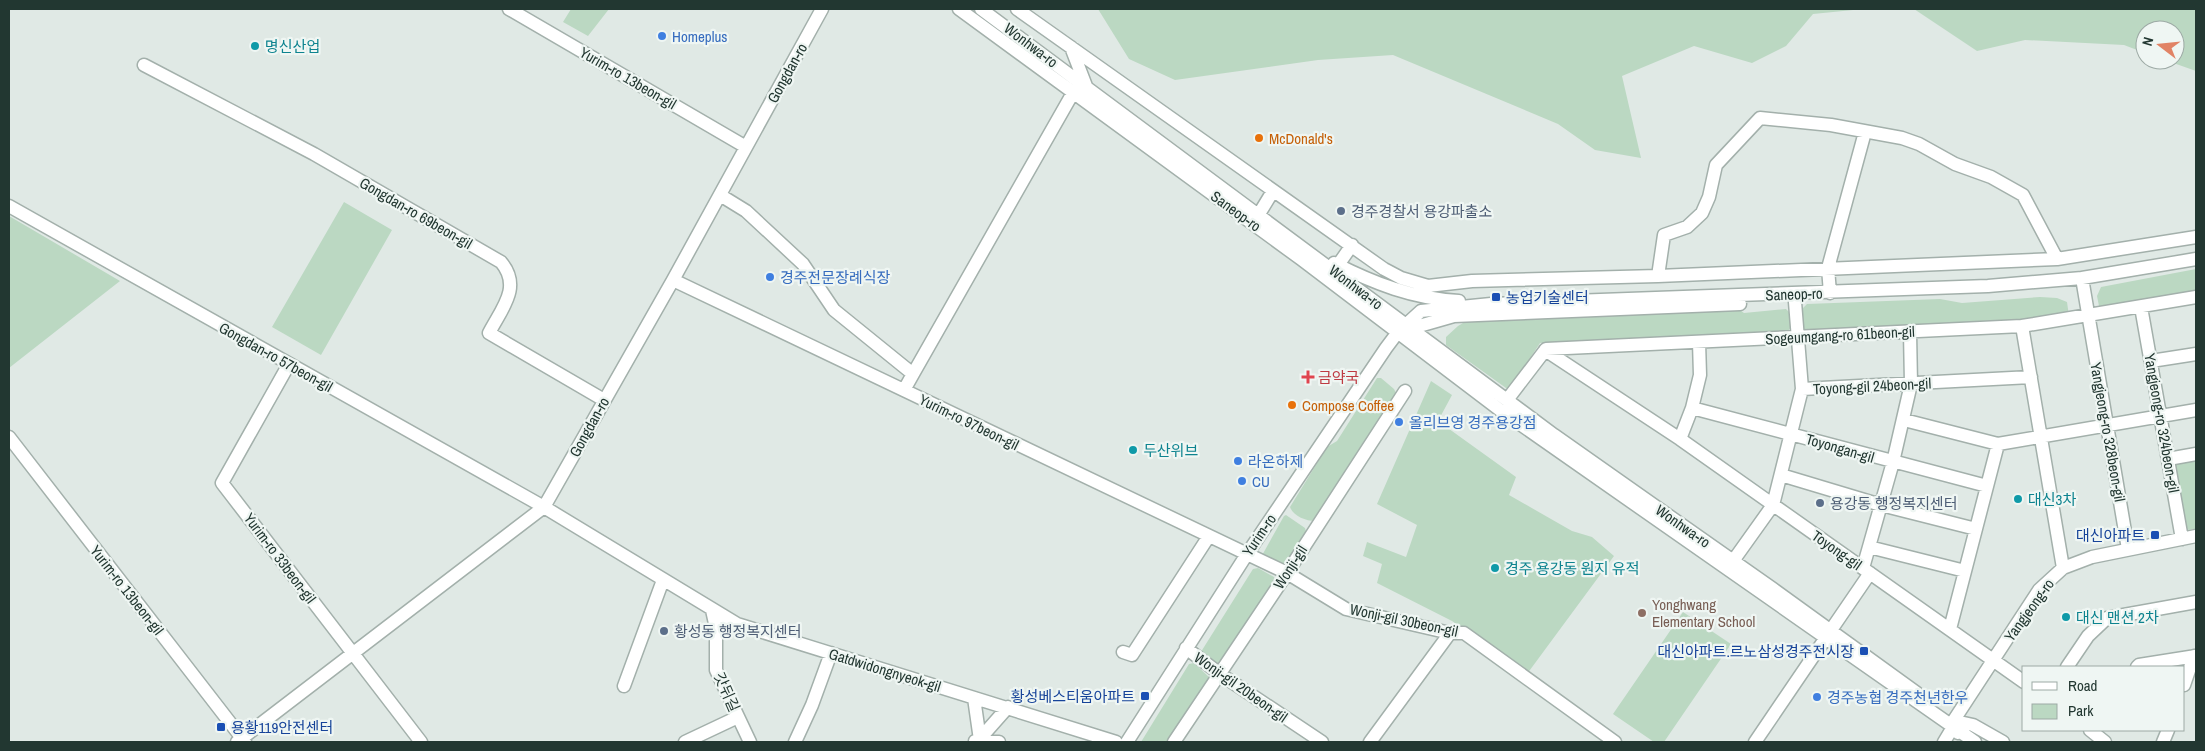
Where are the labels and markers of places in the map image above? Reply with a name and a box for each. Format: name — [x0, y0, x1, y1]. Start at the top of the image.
place label: Homeplus — [672, 26, 727, 47]
marker: Homeplus — [656, 30, 668, 42]
place label: 명신산업 — [265, 36, 320, 57]
marker: 명신산업 — [249, 40, 261, 52]
place label: McDonald's — [1269, 128, 1333, 149]
marker: McDonald's — [1253, 132, 1265, 144]
place label: 경주경찰서 용강파출소 — [1351, 201, 1493, 222]
marker: 경주경찰서 용강파출소 — [1335, 205, 1347, 217]
place label: 경주전문장례식장 — [780, 267, 891, 288]
marker: 경주전문장례식장 — [764, 271, 776, 283]
place label: 농업기술센터 — [1506, 287, 1589, 308]
marker: 농업기술센터 — [1490, 291, 1502, 303]
place label: 금약국 — [1318, 367, 1359, 388]
marker: 금약국 — [1302, 371, 1314, 383]
place label: Compose Coffee — [1302, 395, 1394, 416]
marker: Compose Coffee — [1286, 399, 1298, 411]
place label: 올리브영 경주용강점 — [1409, 412, 1537, 433]
marker: 올리브영 경주용강점 — [1393, 416, 1405, 428]
place label: 두산위브 — [1143, 440, 1198, 461]
marker: 두산위브 — [1127, 444, 1139, 456]
place label: 라온하제 — [1248, 451, 1303, 472]
marker: 라온하제 — [1232, 455, 1244, 467]
place label: CU — [1252, 471, 1270, 492]
marker: CU — [1236, 475, 1248, 487]
place label: 대신3차 — [2028, 489, 2076, 510]
place label: 용강동 행정복지센터 — [1830, 493, 1958, 514]
marker: 대신3차 — [2012, 493, 2024, 505]
marker: 용강동 행정복지센터 — [1814, 497, 1826, 509]
place label: 대신아파트 — [2076, 525, 2145, 546]
marker: 대신아파트 — [2149, 529, 2161, 541]
place label: 경주 용강동 원지 유적 — [1505, 558, 1639, 579]
marker: 경주 용강동 원지 유적 — [1489, 562, 1501, 574]
place label: Yonghwang Elementary School — [1652, 594, 1755, 632]
marker: Yonghwang Elementary School — [1636, 607, 1648, 619]
place label: 대신 맨션 2차 — [2076, 607, 2159, 628]
marker: 대신 맨션 2차 — [2060, 611, 2072, 623]
place label: 황성동 행정복지센터 — [674, 621, 802, 642]
marker: 황성동 행정복지센터 — [658, 625, 670, 637]
place label: 대신아파트.르노삼성경주전시장 — [1657, 641, 1854, 662]
marker: 대신아파트.르노삼성경주전시장 — [1858, 645, 1870, 657]
place label: 황성베스티움아파트 — [1011, 686, 1135, 707]
place label: 경주농협 경주천년한우 — [1827, 687, 1968, 708]
marker: 황성베스티움아파트 — [1139, 690, 1151, 702]
marker: 경주농협 경주천년한우 — [1811, 691, 1823, 703]
place label: 용황119안전센터 — [231, 717, 333, 738]
marker: 용황119안전센터 — [215, 721, 227, 733]

